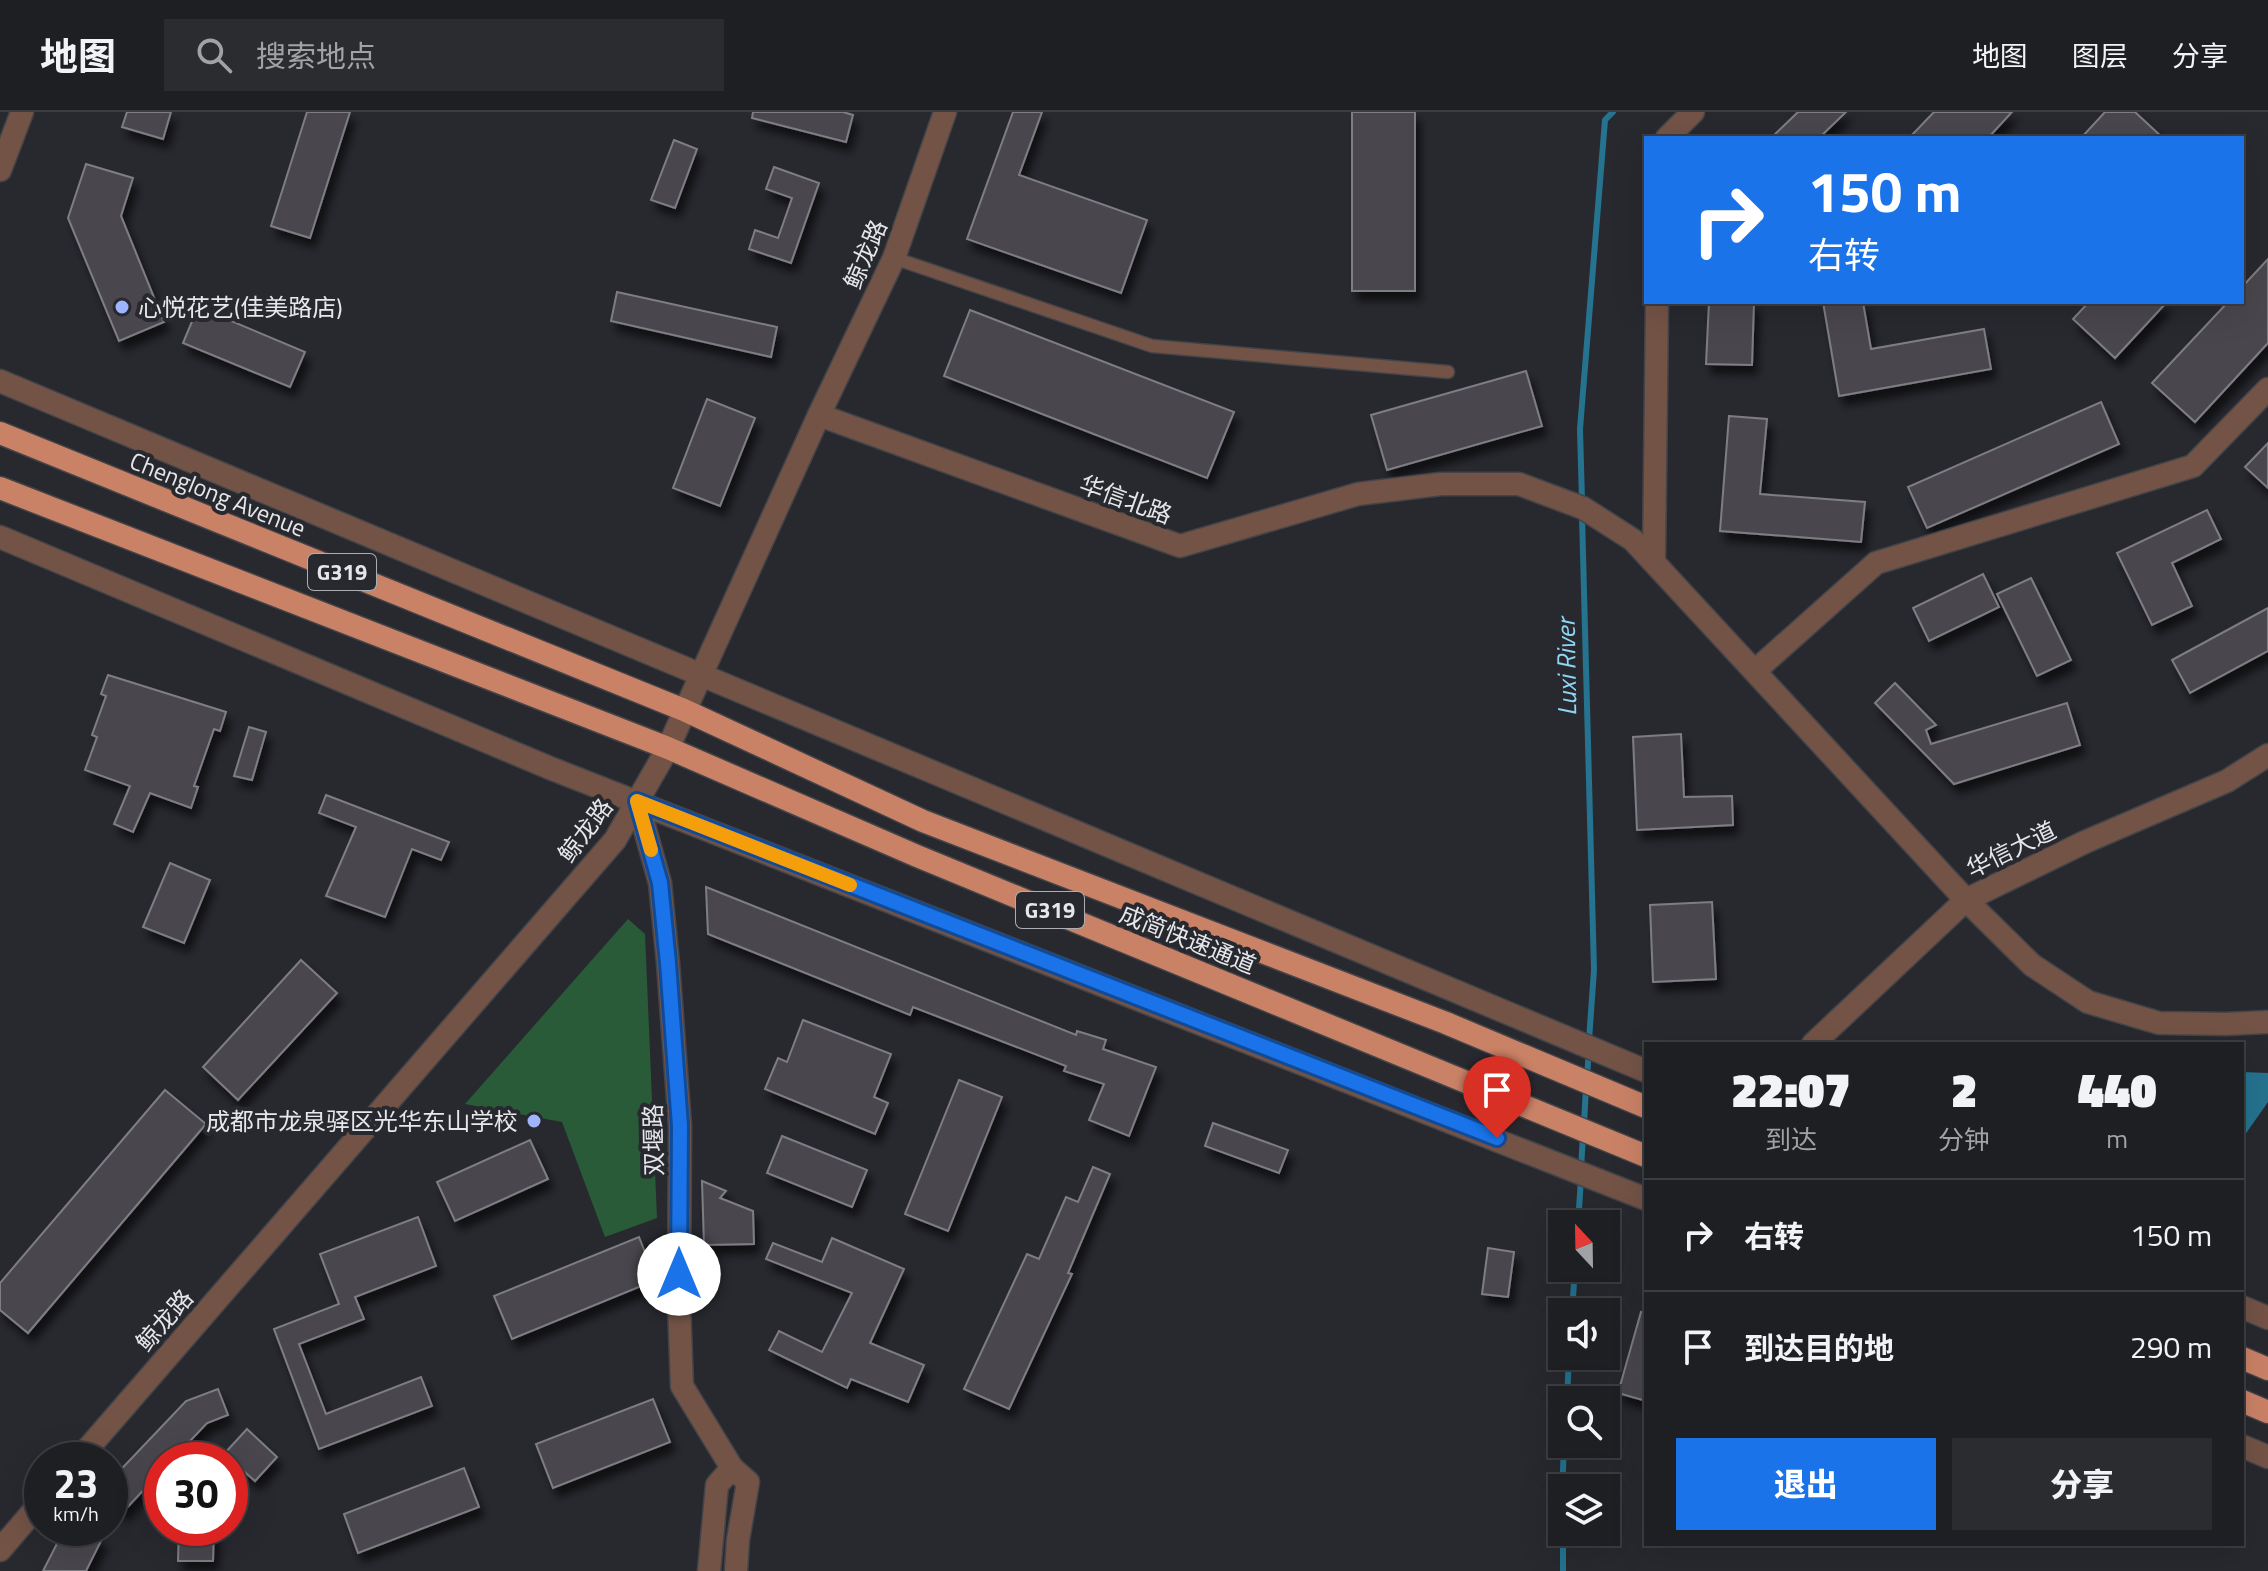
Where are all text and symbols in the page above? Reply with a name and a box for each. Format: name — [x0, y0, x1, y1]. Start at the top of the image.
search box — [164, 19, 724, 91]
text: 地图 — [40, 27, 116, 85]
icon: search — [192, 33, 236, 77]
text: 搜索地点 — [256, 33, 376, 79]
text: 地图 — [1972, 34, 2028, 77]
text: 图层 — [2072, 34, 2128, 77]
text: 分享 — [2172, 34, 2228, 77]
text: 150 m — [1808, 149, 1961, 234]
icon: right — [1676, 168, 1780, 272]
street label: 鲸龙路 — [834, 214, 896, 294]
text: 右转 — [1808, 227, 1880, 282]
place label: 心悦花艺(佳美路店) — [138, 289, 343, 325]
marker: 心悦花艺(佳美路店) — [113, 298, 131, 316]
street label: Chenglong Avenue — [125, 442, 311, 546]
street label: 华信北路 — [1075, 466, 1177, 532]
road number: G319 — [308, 554, 376, 590]
water label: Luxi River — [1546, 615, 1586, 716]
street label: 鲸龙路 — [549, 790, 621, 870]
street label: 华信大道 — [1960, 812, 2062, 886]
road number: G319 — [1016, 892, 1084, 928]
street label: 成简快速通道 — [1114, 895, 1262, 983]
text: 22:07 — [1731, 1053, 1851, 1126]
text: 2 — [1951, 1053, 1977, 1126]
text: 440 — [2077, 1053, 2157, 1126]
pin — [1463, 1056, 1531, 1138]
icon: arrive — [1475, 1068, 1519, 1112]
place label: 成都市龙泉驿区光华东山学校 — [206, 1103, 518, 1139]
street label: 双堰路 — [634, 1104, 672, 1176]
marker: 成都市龙泉驿区光华东山学校 — [525, 1112, 543, 1130]
text: m — [2106, 1119, 2128, 1158]
text: 到达 — [1765, 1120, 1817, 1159]
text: 分钟 — [1938, 1120, 1990, 1159]
north arrow — [1548, 1210, 1620, 1282]
map controls — [1548, 1210, 1620, 1546]
text: 150 m — [2130, 1212, 2212, 1258]
icon: right — [1676, 1213, 1720, 1257]
text: 右转 — [1744, 1213, 1804, 1259]
position arrow — [637, 1232, 721, 1316]
street label: 鲸龙路 — [127, 1281, 201, 1359]
button: sound — [1548, 1298, 1620, 1370]
text: 290 m — [2130, 1324, 2212, 1370]
icon: arrive — [1676, 1325, 1720, 1369]
text: 到达目的地 — [1744, 1325, 1894, 1371]
button: search — [1548, 1386, 1620, 1458]
button: 退出 — [1676, 1438, 1936, 1530]
button: 分享 — [1952, 1438, 2212, 1530]
speed limit sign: 30 — [144, 1442, 248, 1546]
text: 23 — [54, 1453, 98, 1514]
button: layers — [1548, 1474, 1620, 1546]
text: km/h — [53, 1498, 99, 1529]

